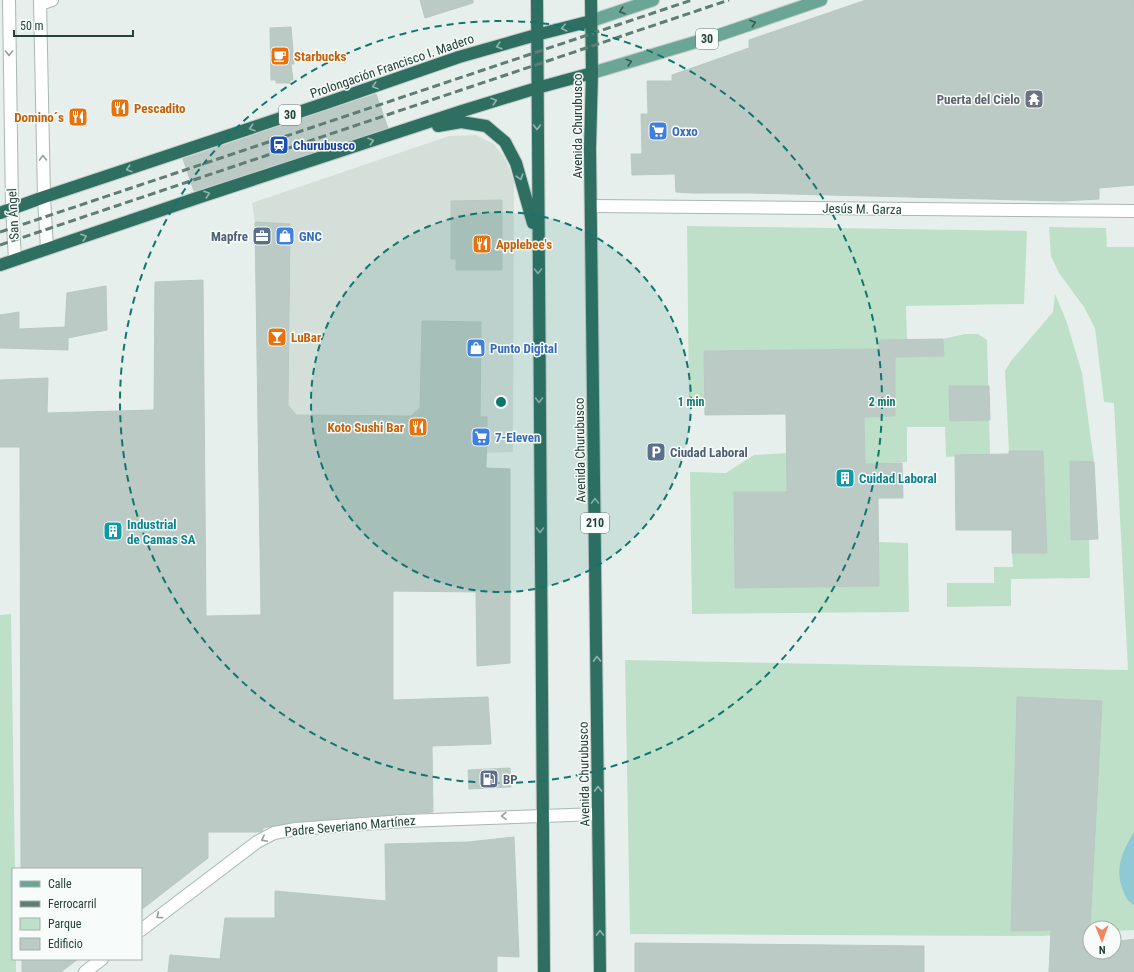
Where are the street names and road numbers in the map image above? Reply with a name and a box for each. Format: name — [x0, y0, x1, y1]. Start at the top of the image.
road number: 30 — [696, 29, 718, 49]
street label: Prolongación Francisco I. Madero — [308, 31, 476, 101]
street label: Avenida Churubusco — [570, 73, 585, 179]
road number: 30 — [279, 105, 301, 125]
street label: San Ángel — [4, 188, 22, 240]
street label: Jesús M. Garza — [822, 201, 902, 217]
street label: Avenida Churubusco — [572, 397, 588, 503]
road number: 210 — [581, 513, 609, 533]
street label: Avenida Churubusco — [576, 721, 592, 827]
street label: Padre Severiano Martínez — [284, 813, 416, 839]

